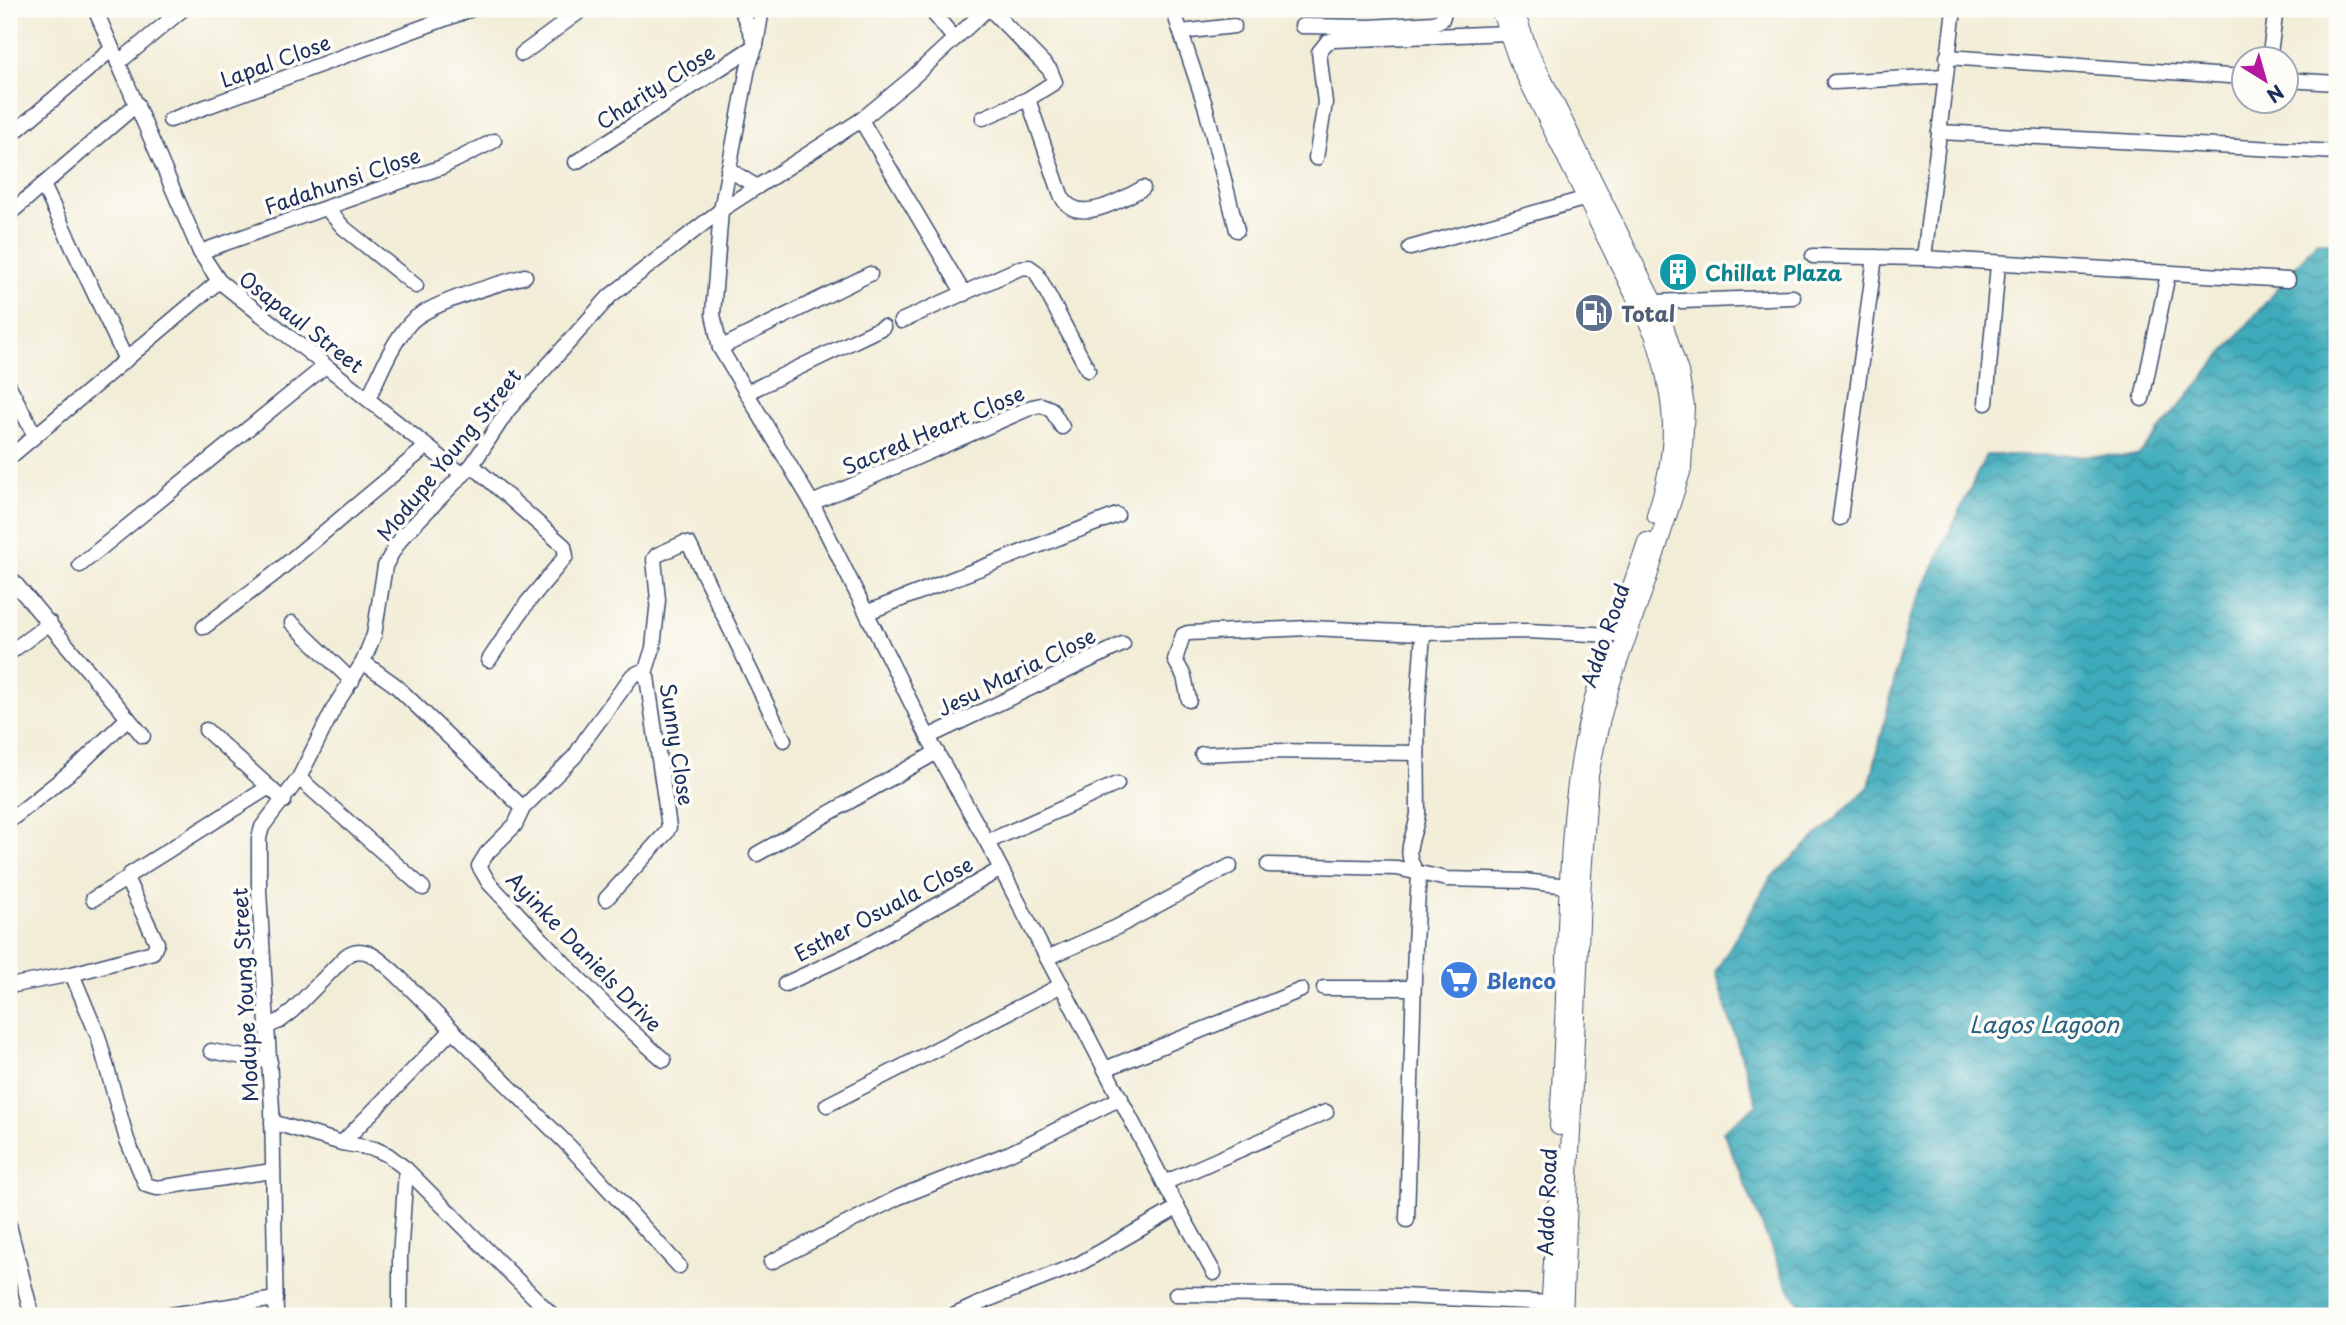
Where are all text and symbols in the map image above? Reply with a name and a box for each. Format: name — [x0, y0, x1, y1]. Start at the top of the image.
street label: Lapal Close — [215, 25, 335, 95]
street label: Charity Close — [589, 35, 721, 137]
north arrow — [2230, 46, 2300, 116]
text: N — [2261, 79, 2290, 110]
street label: Fadahunsi Close — [260, 138, 424, 222]
building icon: Chillat Plaza — [1657, 251, 1699, 293]
place label: Chillat Plaza — [1705, 256, 1843, 288]
street label: Osapaul Street — [233, 262, 371, 380]
fuel station icon: Total — [1573, 292, 1615, 334]
place label: Total — [1621, 297, 1675, 329]
street label: Modupe Young Street — [368, 360, 528, 548]
street label: Sacred Heart Close — [837, 376, 1029, 482]
street label: Addo Road — [1571, 579, 1637, 691]
street label: Jesu Maria Close — [931, 619, 1101, 723]
street label: Sunny Close — [653, 680, 703, 808]
street label: Esther Osuala Close — [788, 847, 978, 969]
street label: Ayinke Daniels Drive — [500, 864, 670, 1038]
street label: Modupe Young Street — [222, 887, 266, 1103]
supermarket icon: Blenco — [1438, 959, 1480, 1001]
place label: Blenco — [1486, 964, 1556, 996]
water label: Lagos Lagoon — [1969, 1006, 2120, 1041]
street label: Addo Road — [1528, 1147, 1564, 1257]

